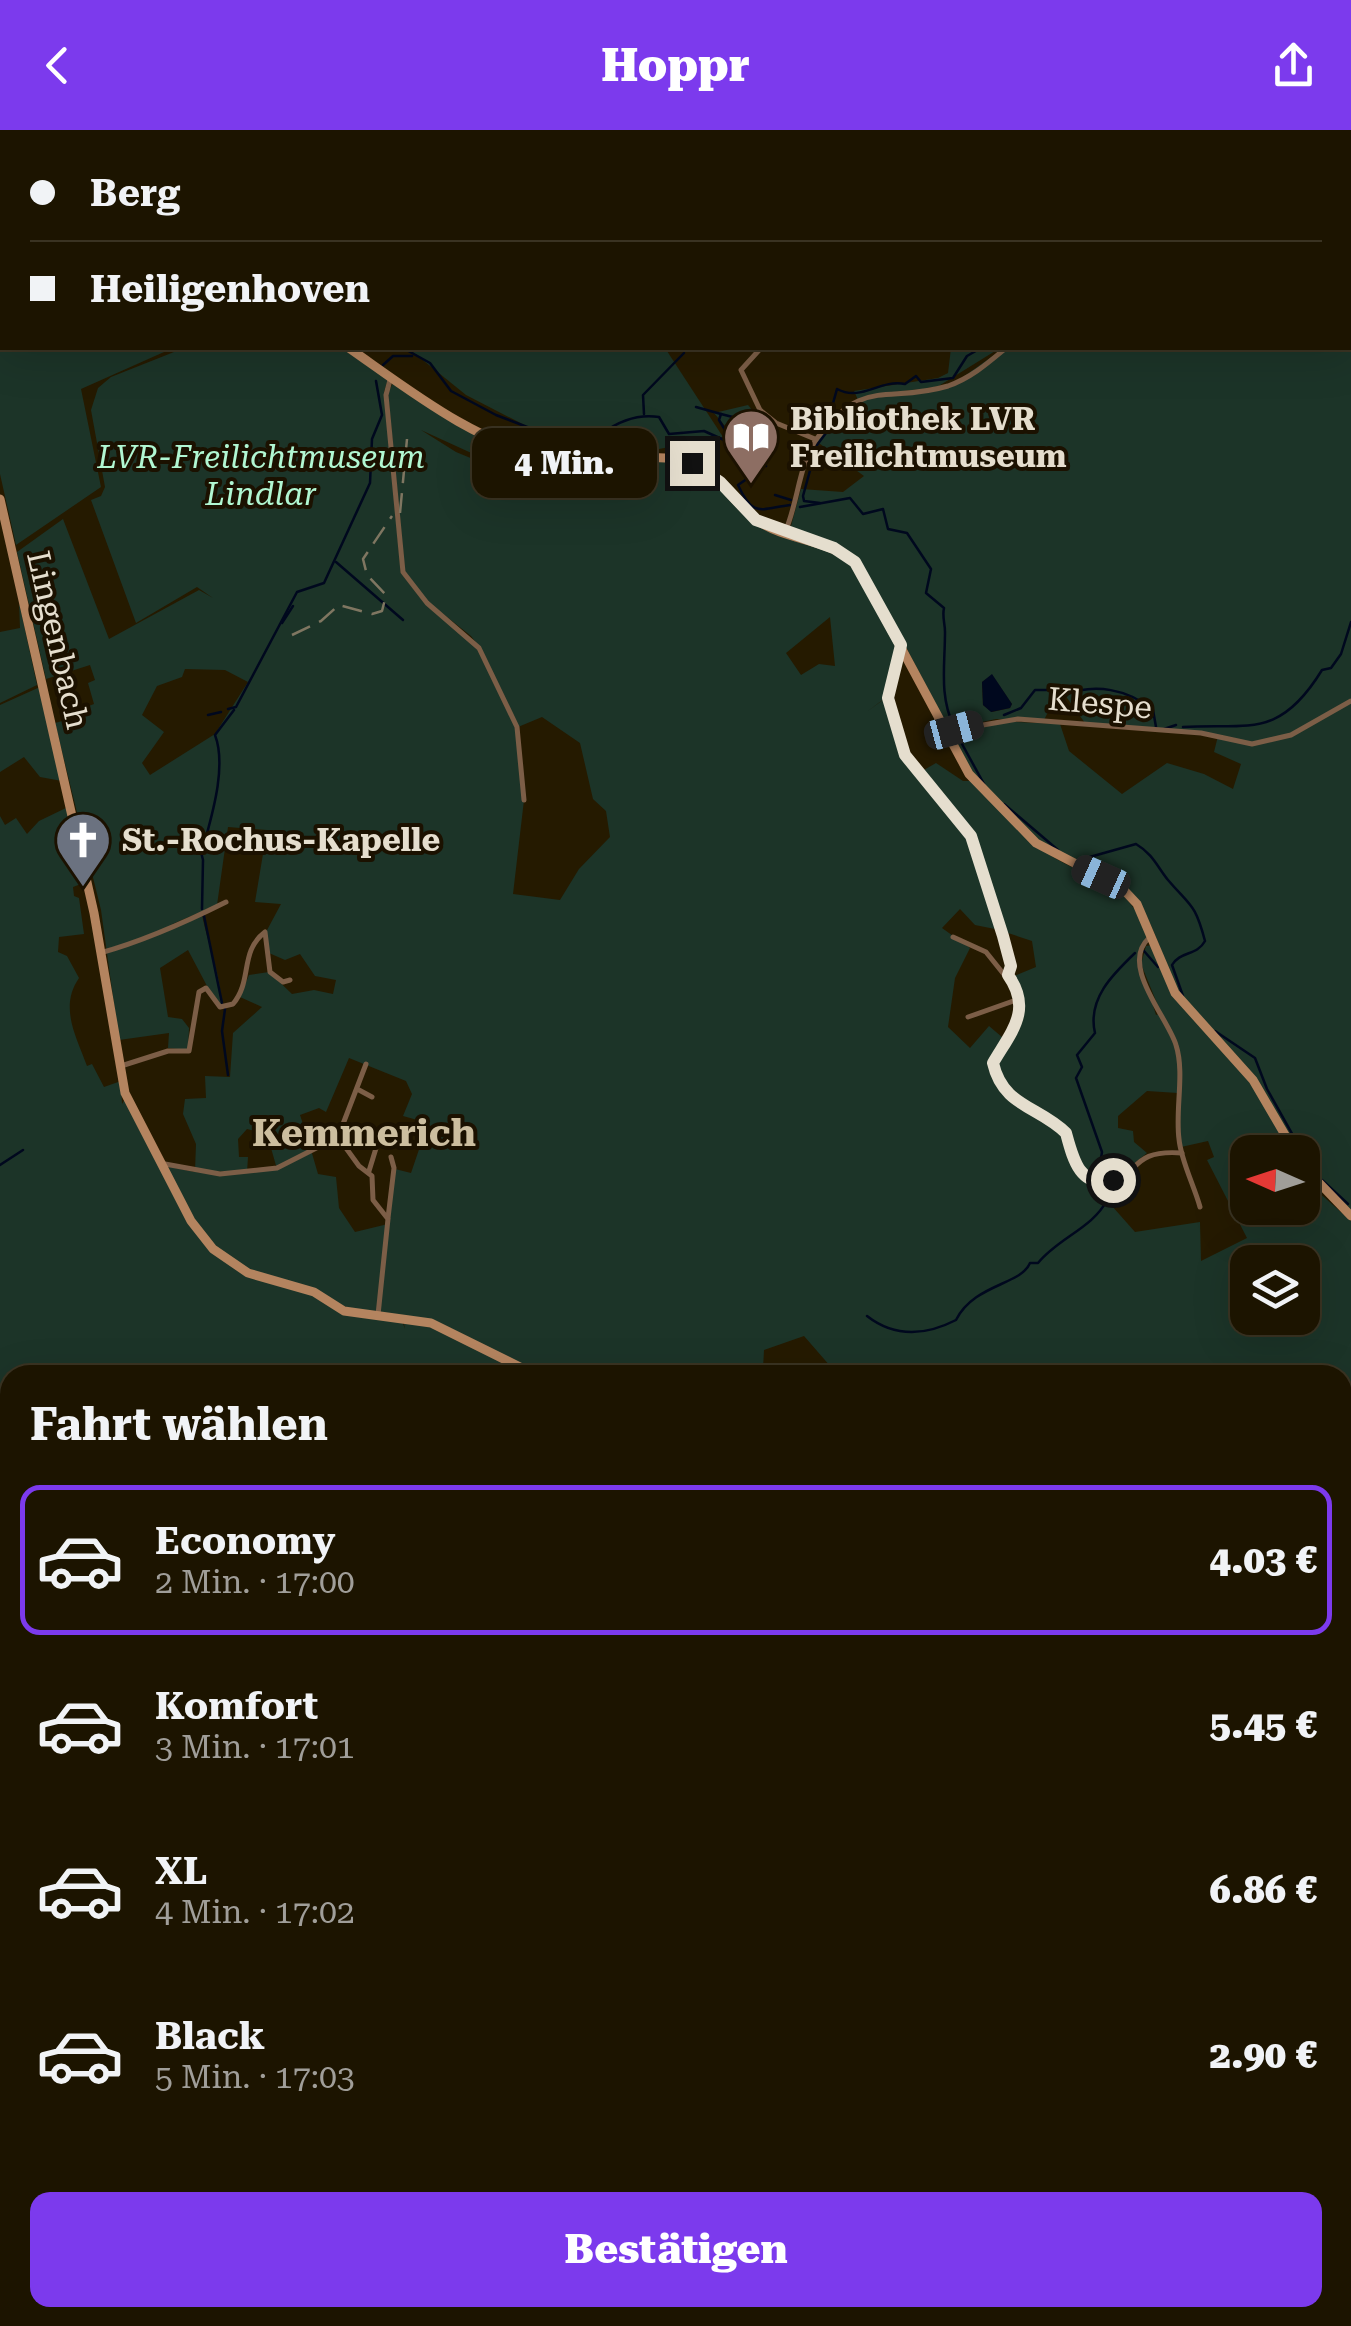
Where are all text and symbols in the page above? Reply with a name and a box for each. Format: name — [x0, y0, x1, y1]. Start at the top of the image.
icon: back — [30, 38, 85, 93]
icon: share — [1266, 38, 1321, 93]
text: Hoppr — [601, 39, 750, 92]
text: Berg — [90, 171, 180, 215]
text: Heiligenhoven — [90, 267, 370, 311]
place label: Bibliothek LVR Freilichtmuseum — [790, 400, 1067, 475]
library icon: Bibliothek LVR Freilichtmuseum — [721, 407, 781, 486]
callout: 4 Min. — [472, 428, 657, 498]
park label: LVR-Freilichtmuseum Lindlar — [96, 438, 425, 513]
route end — [670, 441, 715, 486]
text: 4 Min. — [514, 444, 615, 482]
street label: Lingenbach — [19, 547, 97, 733]
street label: Klespe — [1046, 680, 1154, 726]
car — [921, 708, 987, 752]
church icon: St.-Rochus-Kapelle — [53, 810, 113, 889]
place label: St.-Rochus-Kapelle — [122, 821, 440, 859]
car — [1067, 851, 1135, 903]
district label: Kemmerich — [252, 1111, 476, 1155]
north arrow — [1230, 1135, 1320, 1225]
map controls — [1230, 1135, 1320, 1335]
route start — [1091, 1158, 1136, 1203]
button: layers — [1230, 1245, 1320, 1335]
text: Fahrt wählen — [30, 1398, 328, 1451]
icon: car — [35, 1515, 125, 1605]
text: Economy — [155, 1519, 335, 1563]
text: 4.03 € — [1210, 1538, 1317, 1582]
text: 2 Min. · 17:00 — [155, 1563, 355, 1601]
icon: car — [35, 1680, 125, 1770]
text: Komfort — [155, 1684, 318, 1728]
text: 5.45 € — [1210, 1703, 1317, 1747]
text: 3 Min. · 17:01 — [155, 1728, 355, 1766]
icon: car — [35, 1845, 125, 1935]
text: XL — [155, 1849, 207, 1893]
text: 6.86 € — [1210, 1868, 1317, 1912]
text: 4 Min. · 17:02 — [155, 1893, 355, 1931]
icon: car — [35, 2010, 125, 2100]
text: Black — [155, 2014, 265, 2058]
text: 2.90 € — [1210, 2033, 1317, 2077]
text: 5 Min. · 17:03 — [155, 2058, 355, 2096]
button: Bestätigen — [30, 2192, 1322, 2307]

